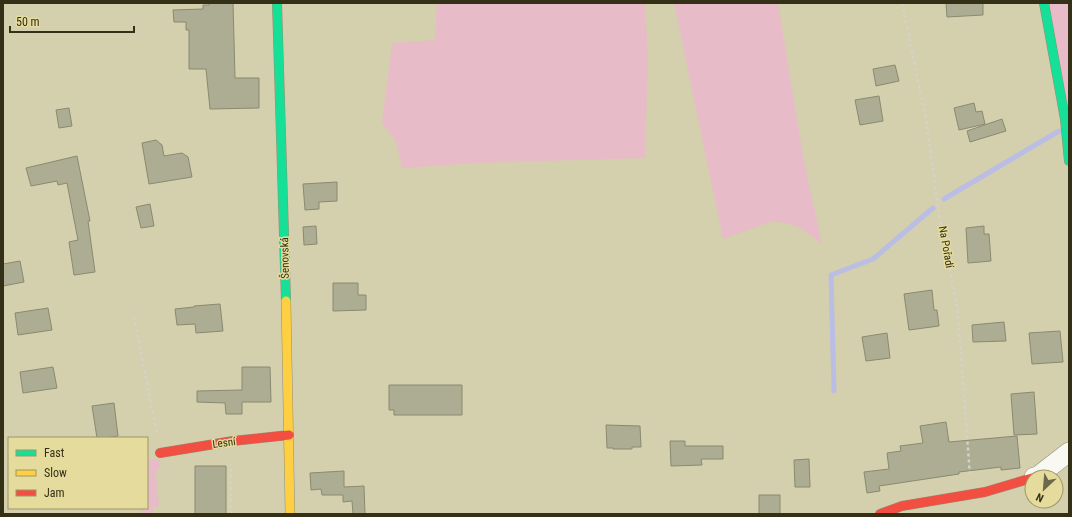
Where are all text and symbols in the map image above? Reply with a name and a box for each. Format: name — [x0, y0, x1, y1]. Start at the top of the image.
scale bar — [10, 8, 134, 34]
text: 50 m — [16, 15, 40, 29]
street label: Na Pořadí — [936, 225, 956, 270]
street label: Šenovská — [278, 237, 292, 279]
street label: Lesní — [212, 435, 237, 451]
legend — [8, 437, 148, 509]
text: Fast — [44, 446, 65, 460]
text: Slow — [44, 466, 67, 480]
north arrow — [1024, 469, 1064, 509]
text: Jam — [44, 486, 65, 500]
text: N — [1034, 490, 1046, 505]

